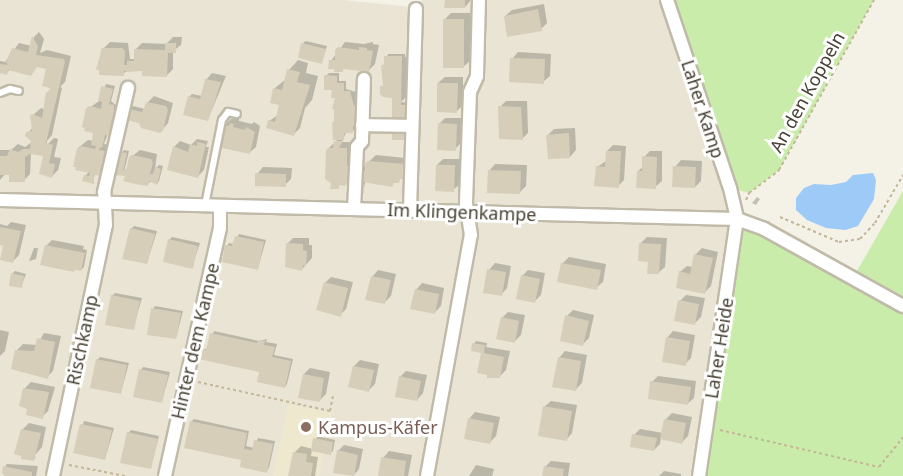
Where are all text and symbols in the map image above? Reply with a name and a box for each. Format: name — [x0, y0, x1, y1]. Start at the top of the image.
street label: An den Koppeln — [765, 28, 849, 156]
street label: Laher Kamp — [677, 57, 729, 161]
street label: Im Klingenkampe — [387, 199, 537, 225]
street label: Hinter dem Kampe — [166, 261, 224, 421]
street label: Rischkamp — [62, 293, 102, 387]
street label: Laher Heide — [700, 296, 738, 400]
place label: Kampus-Käfer — [318, 416, 438, 438]
marker: Kampus-Käfer — [299, 420, 313, 434]

